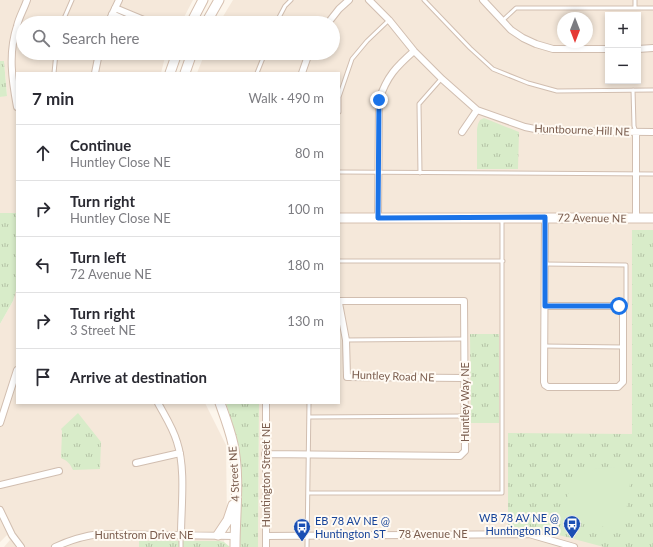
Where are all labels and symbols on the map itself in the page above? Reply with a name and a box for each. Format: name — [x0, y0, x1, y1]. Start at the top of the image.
north arrow — [557, 12, 593, 48]
route end — [370, 91, 388, 109]
street label: Huntbourne Hill NE — [534, 121, 630, 138]
street label: 72 Avenue NE — [557, 210, 627, 225]
route start — [610, 297, 628, 315]
street label: Huntley Way NE — [458, 362, 471, 442]
street label: Huntley Road NE — [351, 368, 435, 383]
street label: Huntington Street NE — [259, 423, 272, 527]
street label: 4 Street NE — [226, 446, 241, 502]
place label: WB 78 AV NE @ Huntington RD — [479, 511, 559, 537]
place label: EB 78 AV NE @ Huntington ST — [315, 514, 390, 540]
bus stop icon: WB 78 AV NE @ Huntington RD — [562, 514, 582, 539]
bus stop icon: EB 78 AV NE @ Huntington ST — [292, 517, 312, 542]
street label: 78 Avenue NE — [398, 527, 468, 540]
street label: Huntstrom Drive NE — [95, 528, 193, 541]

